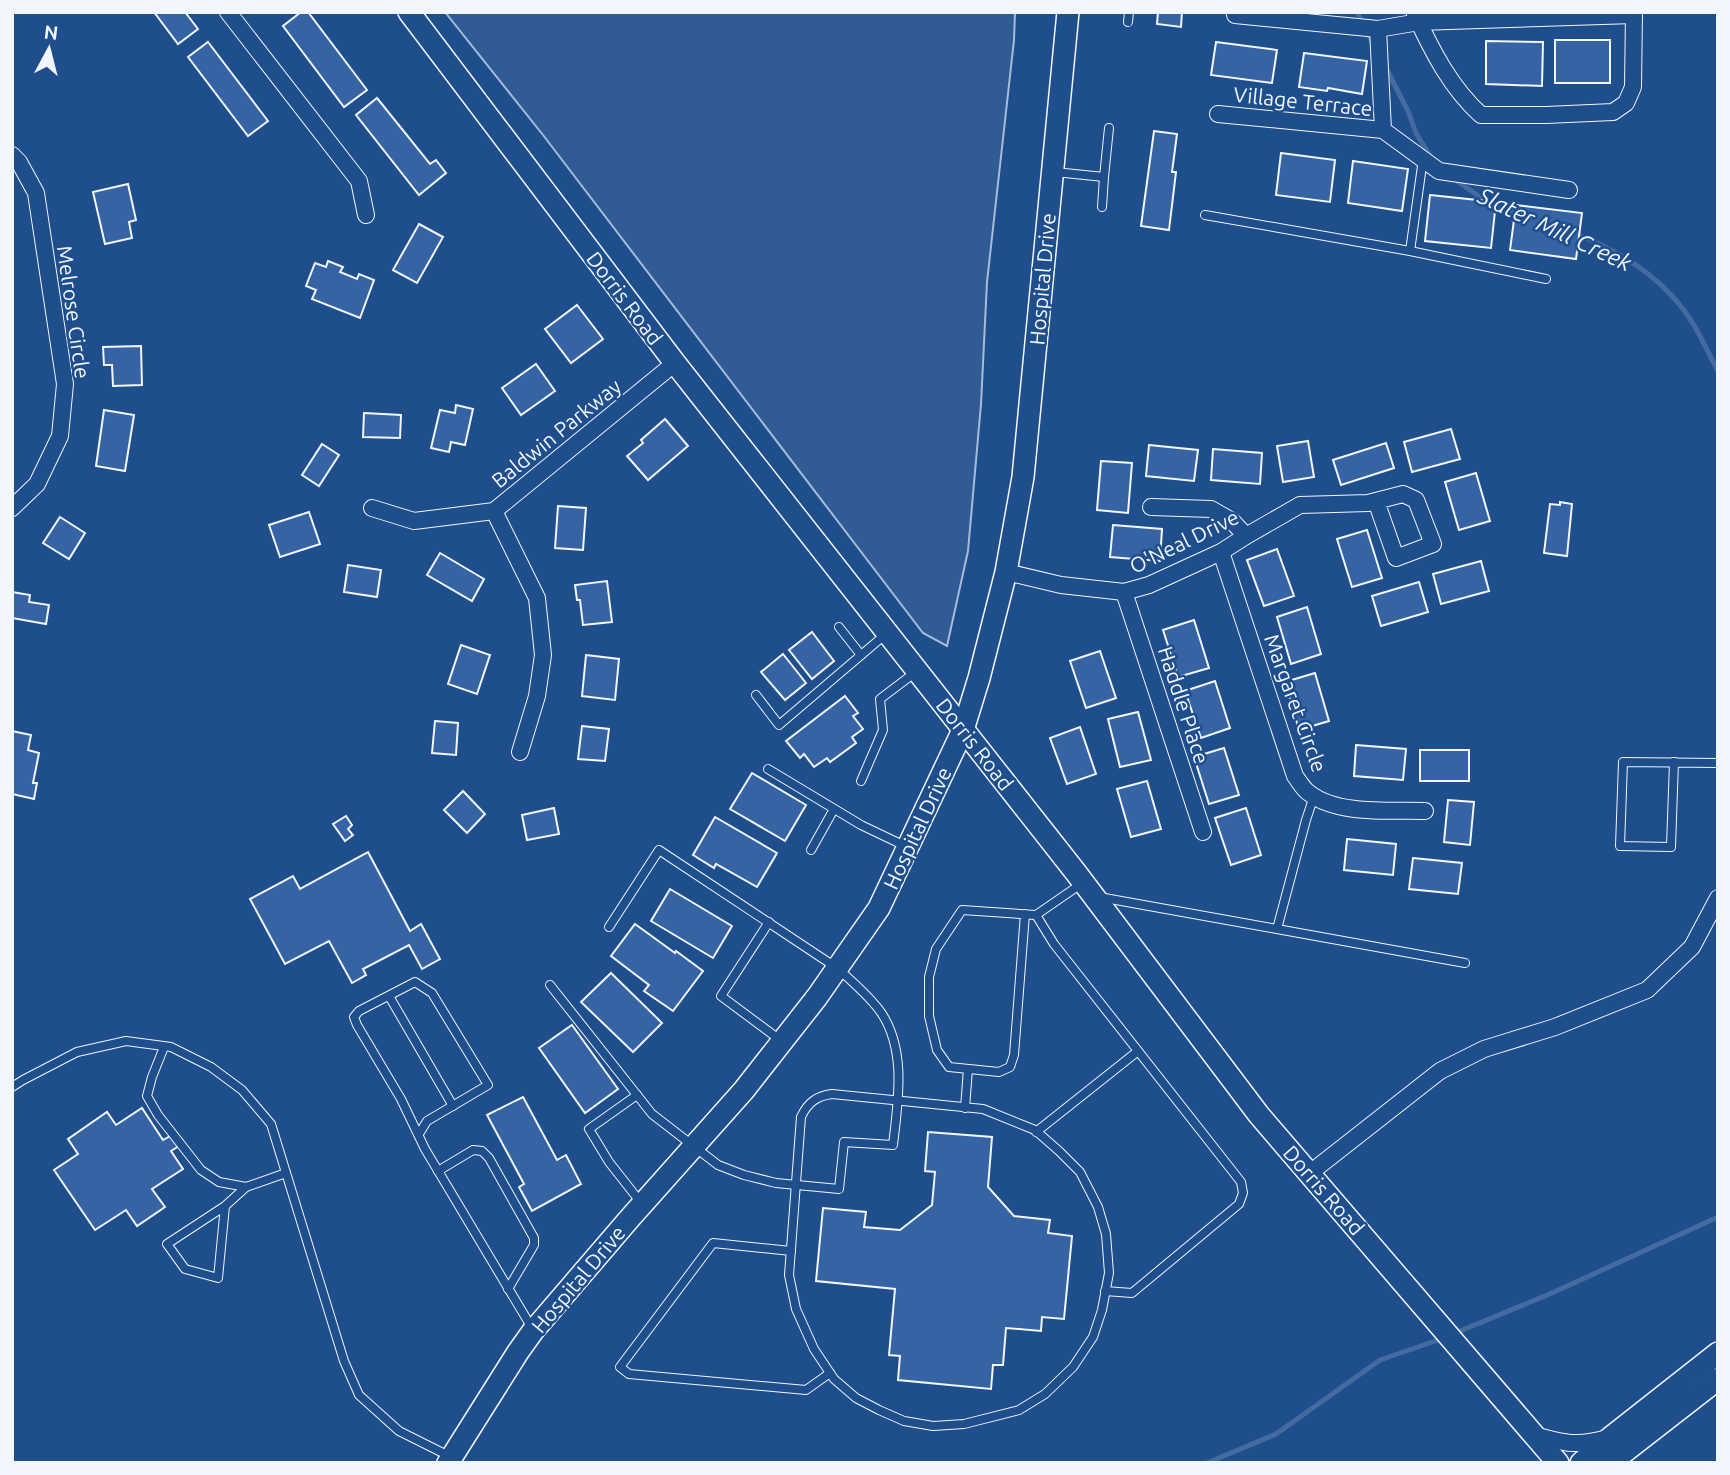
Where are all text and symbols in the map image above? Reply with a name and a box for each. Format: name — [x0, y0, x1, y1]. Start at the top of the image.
north arrow — [14, 14, 84, 84]
text: N — [43, 20, 59, 44]
street label: Village Terrace — [1232, 82, 1374, 120]
water label: Slater Mill Creek — [1473, 182, 1636, 276]
street label: Hospital Drive — [1024, 212, 1060, 346]
street label: Melrose Circle — [53, 244, 95, 380]
street label: Dorris Road — [582, 247, 668, 349]
street label: Baldwin Parkway — [487, 374, 625, 492]
street label: O'Neal Drive — [1126, 504, 1242, 578]
street label: Margaret Circle — [1260, 631, 1332, 775]
street label: Haddle Place — [1154, 643, 1214, 767]
street label: Dorris Road — [932, 693, 1018, 795]
street label: Hospital Drive — [878, 763, 956, 893]
street label: Dorris Road — [1279, 1140, 1369, 1240]
street label: Hospital Drive — [526, 1221, 630, 1337]

